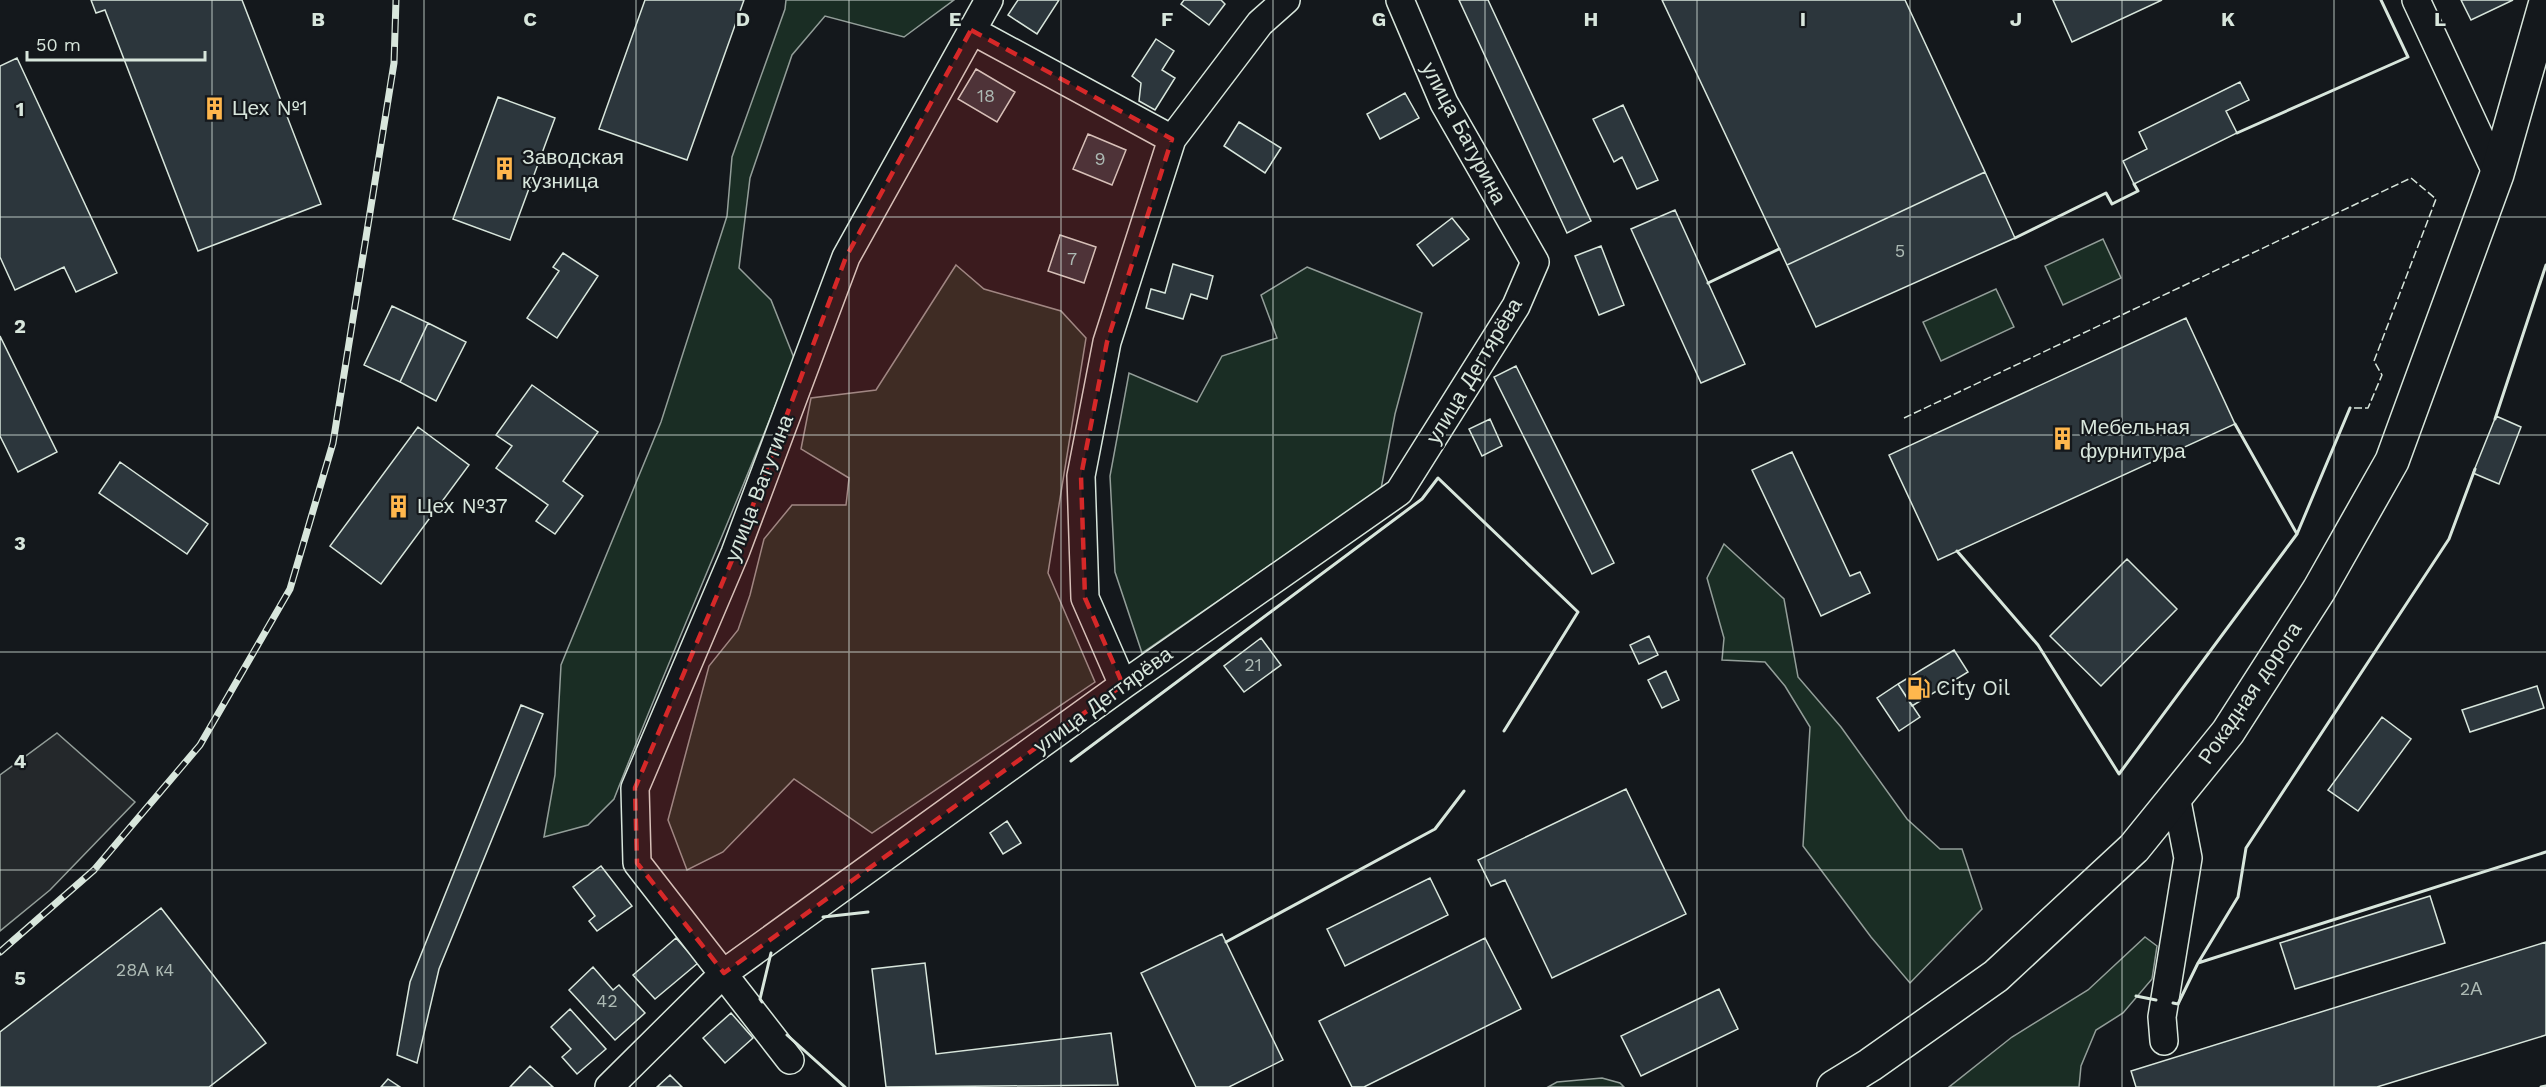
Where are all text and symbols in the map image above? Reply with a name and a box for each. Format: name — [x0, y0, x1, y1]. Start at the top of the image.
text: B — [311, 7, 325, 31]
text: C — [523, 7, 537, 31]
text: D — [736, 7, 750, 31]
text: E — [949, 7, 961, 31]
text: F — [1161, 7, 1173, 31]
text: G — [1372, 7, 1386, 31]
text: H — [1584, 7, 1598, 31]
text: I — [1800, 7, 1806, 31]
text: J — [2010, 7, 2022, 31]
text: K — [2221, 7, 2235, 31]
text: L — [2434, 7, 2446, 31]
scale bar — [27, 24, 206, 62]
text: 50 m — [36, 34, 81, 55]
street label: улица Батурина — [1417, 58, 1512, 208]
house number: 18 — [977, 85, 995, 106]
building icon: Цех №1 — [201, 95, 227, 121]
place label: Цех №1 — [232, 95, 308, 120]
text: 1 — [16, 97, 24, 121]
place label: Заводская кузница — [522, 144, 624, 193]
house number: 9 — [1094, 148, 1106, 169]
building icon: Заводская кузница — [491, 156, 517, 182]
house number: 5 — [1895, 240, 1905, 261]
house number: 7 — [1067, 248, 1077, 269]
street label: улица Дегтярёва — [1420, 293, 1527, 448]
text: 2 — [14, 314, 26, 338]
street label: улица Ватутина — [719, 411, 798, 565]
place label: Мебельная фурнитура — [2080, 414, 2190, 463]
building icon: Мебельная фурнитура — [2049, 426, 2075, 452]
building icon: Цех №37 — [386, 493, 412, 519]
place label: Цех №37 — [417, 493, 508, 518]
text: 3 — [14, 531, 26, 555]
street label: Рокадная дорога — [2193, 617, 2307, 769]
street label: улица Дегтярёва — [1028, 641, 1177, 758]
house number: 21 — [1244, 654, 1262, 675]
fuel station icon: City Oil — [1905, 675, 1931, 701]
place label: City Oil — [1936, 675, 2010, 700]
text: 4 — [14, 749, 27, 773]
house number: 28А к4 — [116, 959, 174, 980]
text: 5 — [14, 966, 26, 990]
house number: 2А — [2460, 978, 2482, 999]
house number: 42 — [596, 990, 618, 1011]

